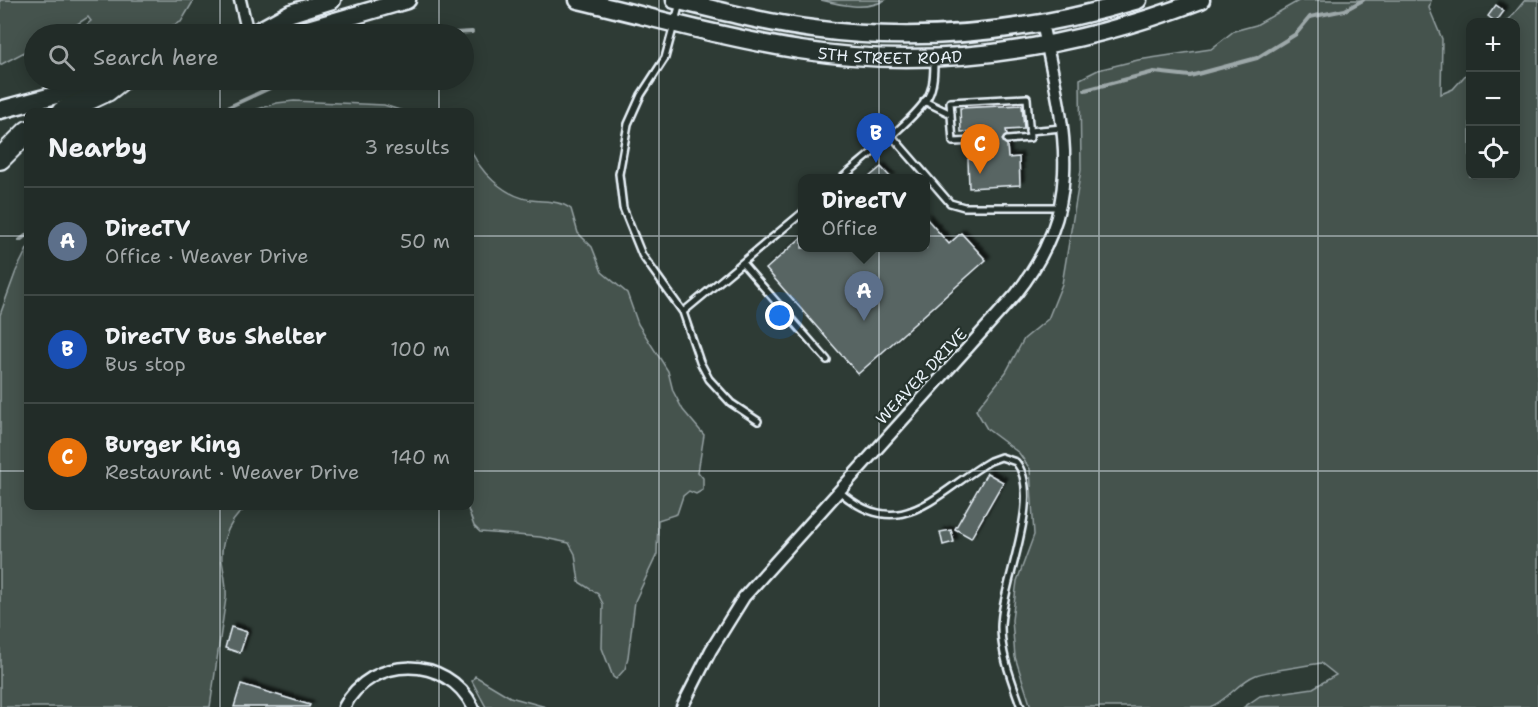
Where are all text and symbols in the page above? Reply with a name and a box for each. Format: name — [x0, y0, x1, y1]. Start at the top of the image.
map controls — [1466, 18, 1520, 180]
button: + — [1466, 18, 1520, 72]
search box — [24, 24, 474, 90]
icon: search — [45, 41, 78, 74]
text: Search here — [93, 43, 219, 72]
street label: 5TH STREET ROAD — [817, 43, 963, 69]
button: − — [1466, 72, 1520, 126]
pin: B — [856, 114, 896, 163]
pin: C — [960, 124, 1000, 174]
button: locate — [1466, 126, 1520, 180]
text: Nearby — [48, 130, 147, 165]
text: 3 results — [364, 134, 450, 160]
popup — [798, 174, 930, 252]
text: DirecTV — [821, 186, 907, 215]
text: DirecTV — [105, 214, 190, 243]
text: Office — [821, 215, 878, 241]
text: A — [60, 228, 75, 254]
text: 50 m — [400, 228, 450, 254]
text: Office · Weaver Drive — [105, 243, 309, 269]
pin: A — [844, 272, 884, 321]
your location — [765, 301, 794, 330]
text: DirecTV Bus Shelter — [105, 322, 327, 351]
street label: WEAVER DRIVE — [871, 324, 971, 429]
text: B — [61, 336, 74, 362]
text: 100 m — [390, 336, 450, 362]
text: Bus stop — [105, 351, 186, 377]
text: Burger King — [105, 430, 240, 459]
text: C — [61, 444, 74, 470]
text: 140 m — [391, 444, 450, 470]
text: Restaurant · Weaver Drive — [105, 459, 359, 485]

